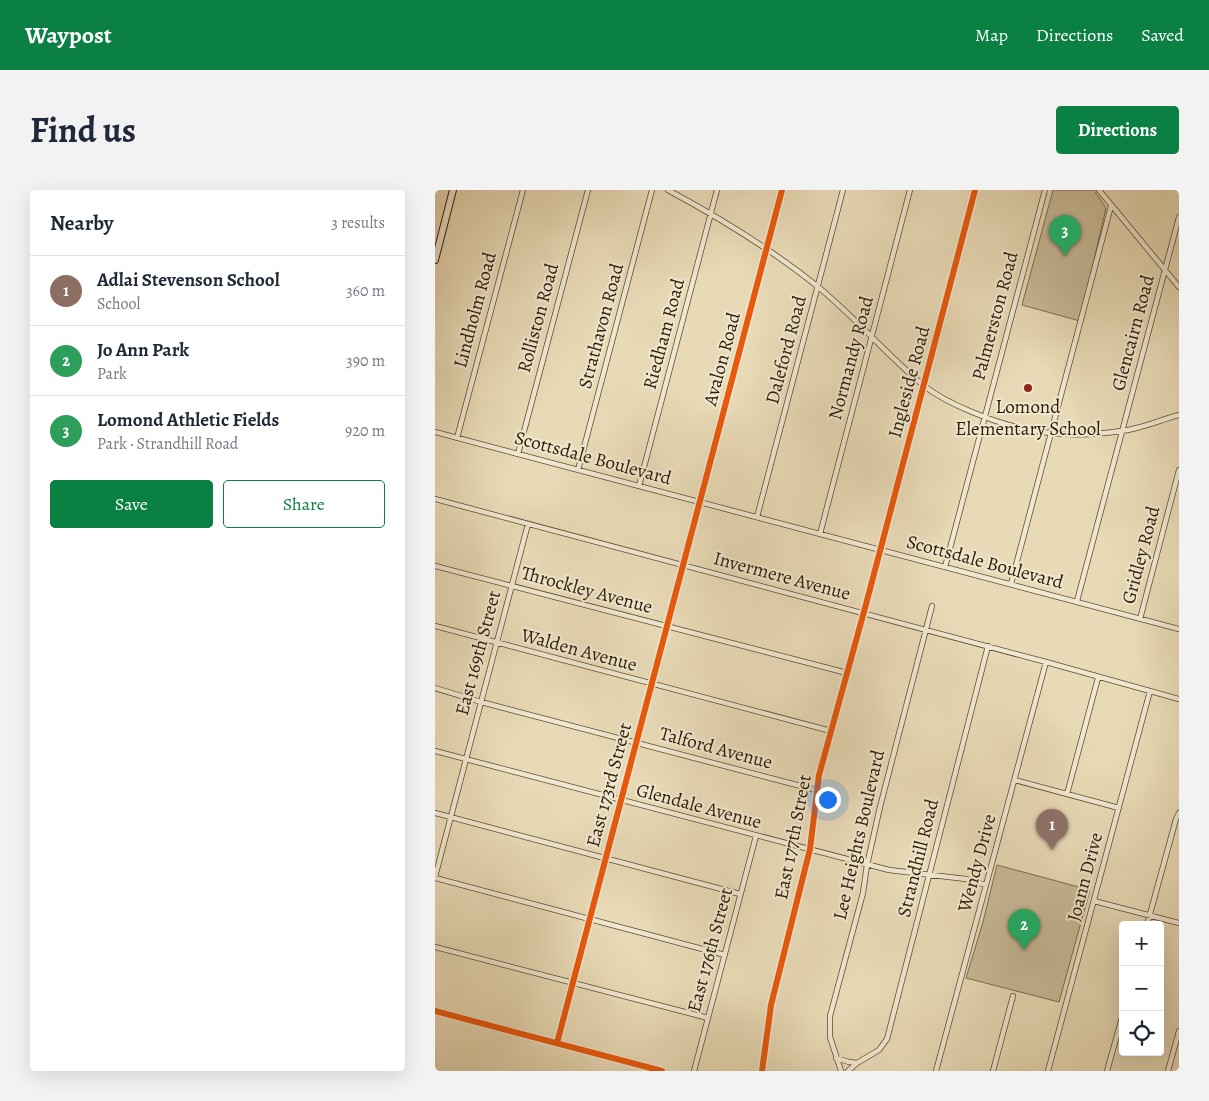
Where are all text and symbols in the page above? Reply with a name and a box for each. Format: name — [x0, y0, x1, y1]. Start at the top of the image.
text: Waypost — [25, 19, 112, 51]
text: Map — [975, 23, 1008, 47]
text: Directions — [1036, 23, 1113, 47]
text: Saved — [1141, 23, 1184, 47]
text: Find us — [30, 106, 136, 154]
button: Directions — [1056, 106, 1179, 154]
text: Nearby — [50, 209, 113, 237]
text: 3 results — [331, 212, 385, 234]
pin: 3 — [1049, 215, 1081, 256]
street label: Lindholm Road — [447, 248, 503, 371]
street label: Palmerston Road — [965, 248, 1025, 383]
street label: Rolliston Road — [511, 260, 565, 376]
street label: Strathavon Road — [572, 260, 630, 391]
text: Adlai Stevenson School — [97, 267, 280, 293]
street label: Glencairn Road — [1105, 271, 1161, 394]
street label: Riedham Road — [637, 275, 691, 392]
text: 1 — [63, 280, 69, 302]
text: 360 m — [346, 280, 385, 302]
street label: Daleford Road — [759, 292, 813, 407]
street label: Normandy Road — [822, 292, 880, 423]
text: School — [97, 293, 140, 315]
street label: Avalon Road — [697, 309, 747, 409]
street label: Ingleside Road — [882, 322, 937, 441]
text: Jo Ann Park — [97, 337, 189, 363]
text: 2 — [62, 350, 70, 372]
text: 390 m — [346, 350, 385, 372]
text: Park — [97, 363, 127, 385]
marker: Lomond Elementary School — [1022, 382, 1034, 394]
place label: Lomond Elementary School — [955, 394, 1101, 442]
text: Lomond Athletic Fields — [97, 407, 279, 433]
text: 3 — [63, 420, 69, 442]
text: 920 m — [345, 420, 385, 442]
street label: Scottsdale Boulevard — [512, 425, 675, 492]
text: Park · Strandhill Road — [97, 433, 238, 455]
button: Save — [50, 480, 213, 528]
button: Share — [223, 480, 385, 528]
street label: Gridley Road — [1115, 503, 1167, 607]
street label: Scottsdale Boulevard — [904, 529, 1067, 596]
street label: Invermere Avenue — [711, 545, 853, 607]
street label: Throckley Avenue — [519, 560, 655, 620]
street label: East 169th Street — [449, 588, 507, 718]
street label: Walden Avenue — [517, 622, 640, 678]
street label: East 173rd Street — [580, 720, 638, 850]
street label: Talford Avenue — [657, 720, 775, 776]
street label: Lee Heights Boulevard — [827, 747, 891, 923]
street label: East 177th Street — [768, 772, 818, 902]
street label: Glendale Avenue — [634, 777, 764, 835]
your location — [815, 787, 841, 813]
street label: Strandhill Road — [891, 795, 945, 920]
pin: 1 — [1036, 809, 1068, 850]
street label: Wendy Drive — [951, 811, 1003, 916]
street label: Joann Drive — [1061, 830, 1109, 924]
street label: East 176th Street — [681, 885, 739, 1015]
pin: 2 — [1008, 909, 1040, 950]
map controls — [1119, 921, 1164, 1056]
button: + — [1119, 921, 1164, 966]
button: − — [1119, 966, 1164, 1011]
button: locate — [1119, 1011, 1164, 1056]

